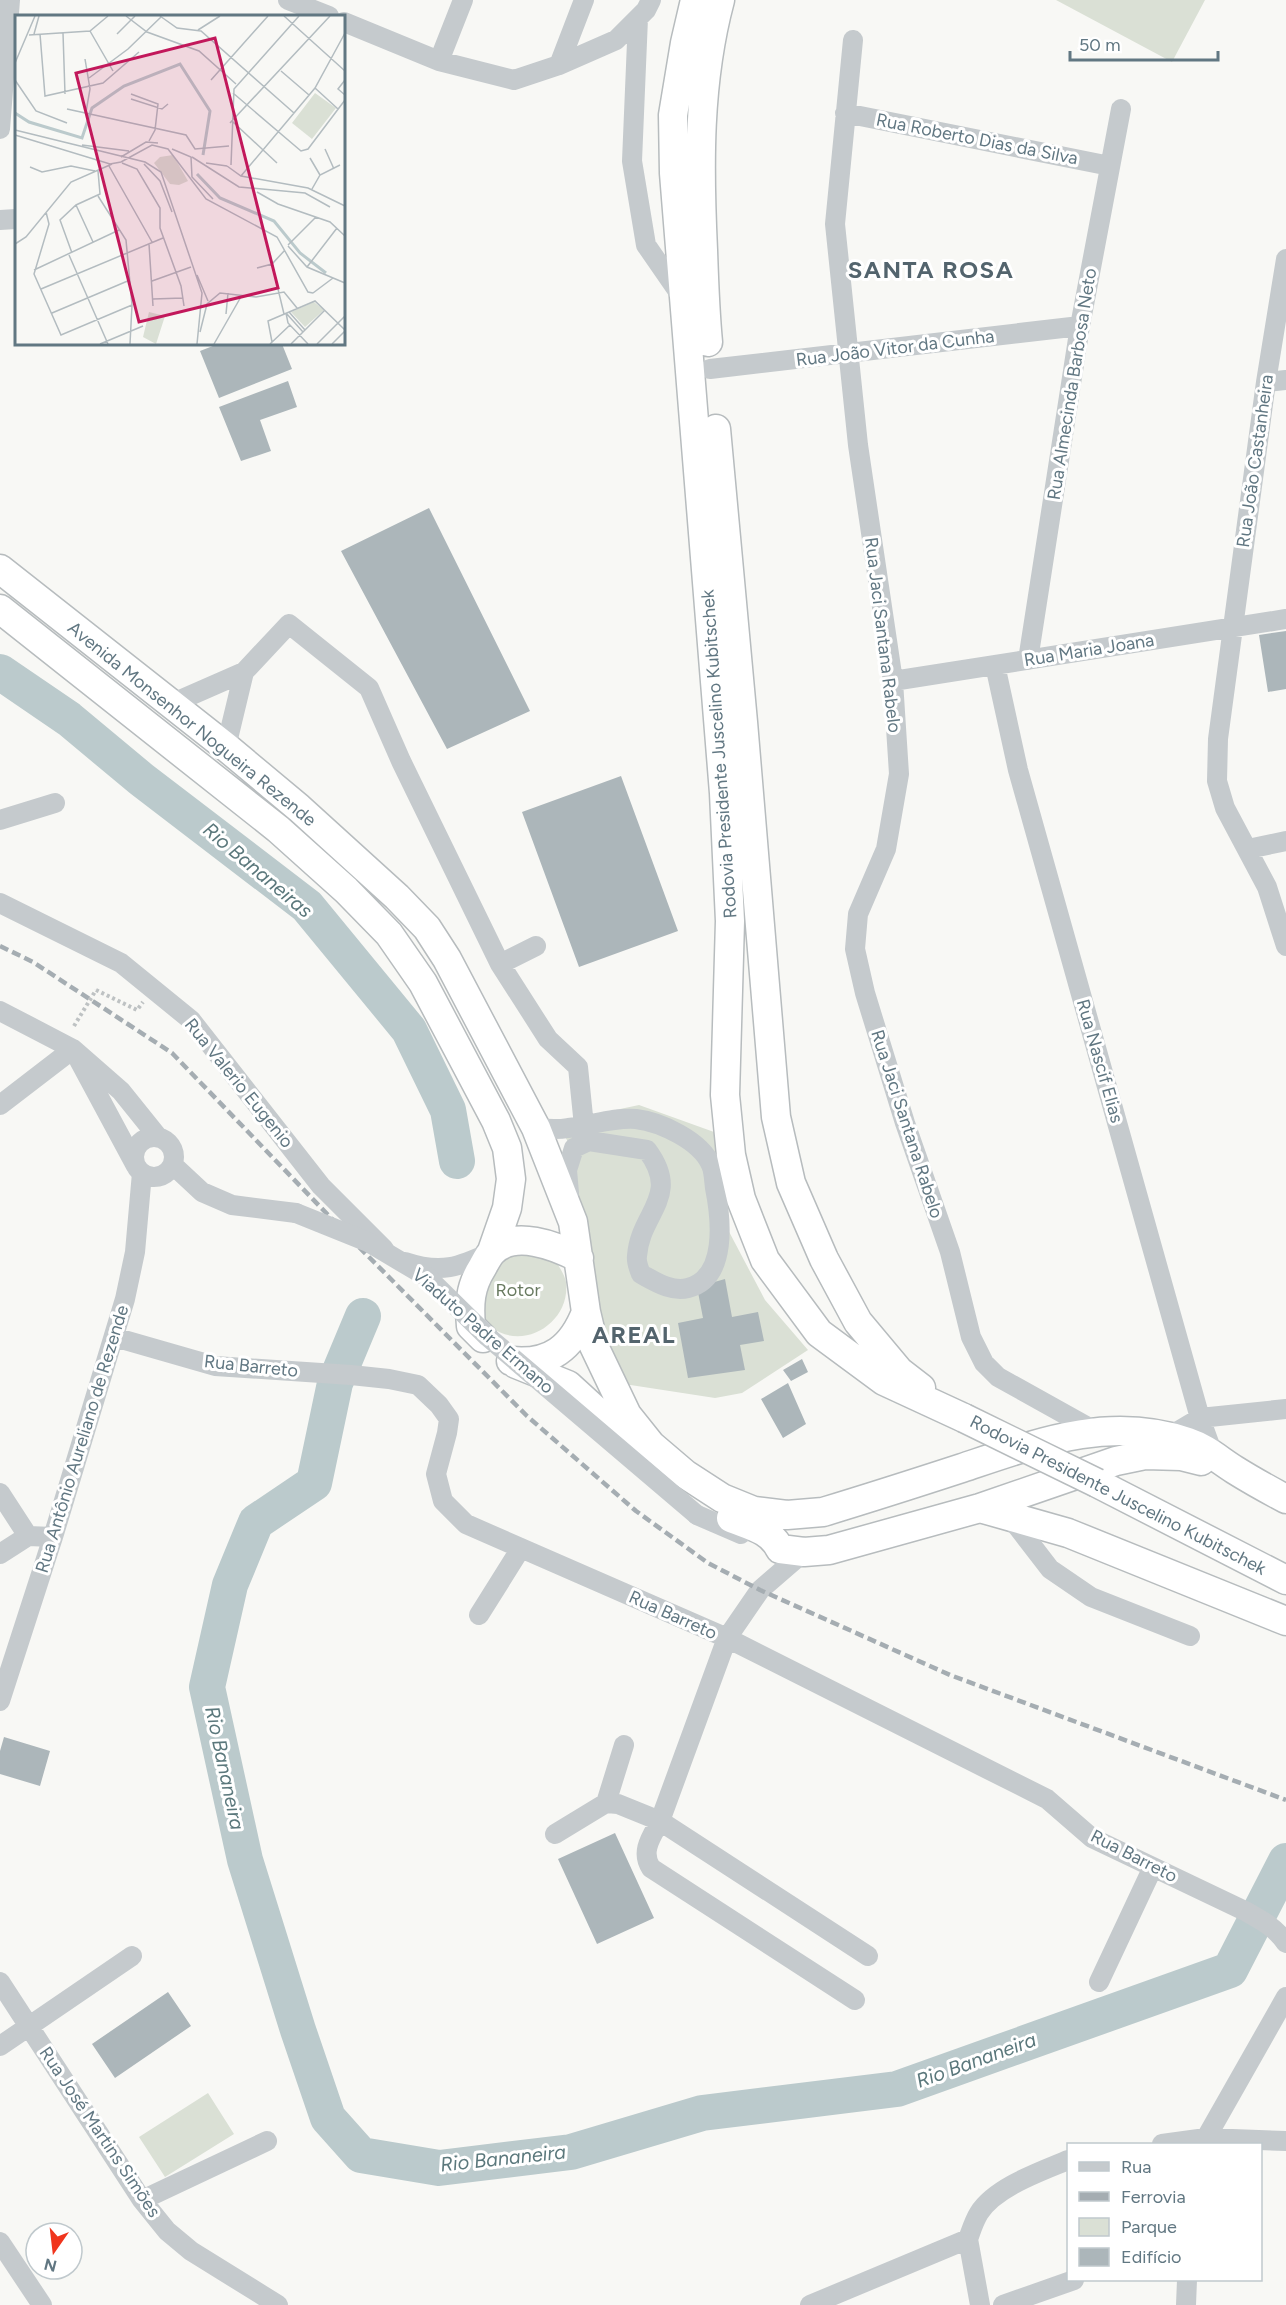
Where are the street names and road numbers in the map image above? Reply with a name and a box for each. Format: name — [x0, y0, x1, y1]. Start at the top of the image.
street label: Rua Roberto Dias da Silva — [874, 109, 1080, 169]
street label: Rua Almecinda Barbosa Neto — [1043, 266, 1101, 502]
street label: Rua João Vitor da Cunha — [795, 325, 995, 371]
street label: Rua João Castanheira — [1232, 373, 1278, 549]
street label: Rua Jaci Santana Rabelo — [860, 536, 906, 734]
street label: Rodovia Presidente Juscelino Kubitschek — [697, 589, 741, 919]
street label: Avenida Monsenhor Nogueira Rezende — [63, 617, 321, 831]
street label: Rua Maria Joana — [1022, 629, 1156, 671]
street label: Rua Nascif Elias — [1072, 997, 1128, 1125]
street label: Rua Valerio Eugenio — [180, 1014, 298, 1152]
street label: Rua Jaci Santana Rabelo — [866, 1027, 948, 1221]
street label: Viaduto Padre Ermano — [408, 1264, 558, 1398]
street label: Rua Antônio Aureliano de Rezende — [31, 1302, 133, 1576]
street label: Rua Barreto — [203, 1350, 299, 1382]
street label: Rodovia Presidente Juscelino Kubitschek — [966, 1410, 1270, 1580]
street label: Rua Barreto — [625, 1586, 721, 1644]
street label: Rua Barreto — [1087, 1825, 1181, 1887]
street label: Rua José Martins Simões — [35, 2043, 165, 2221]

